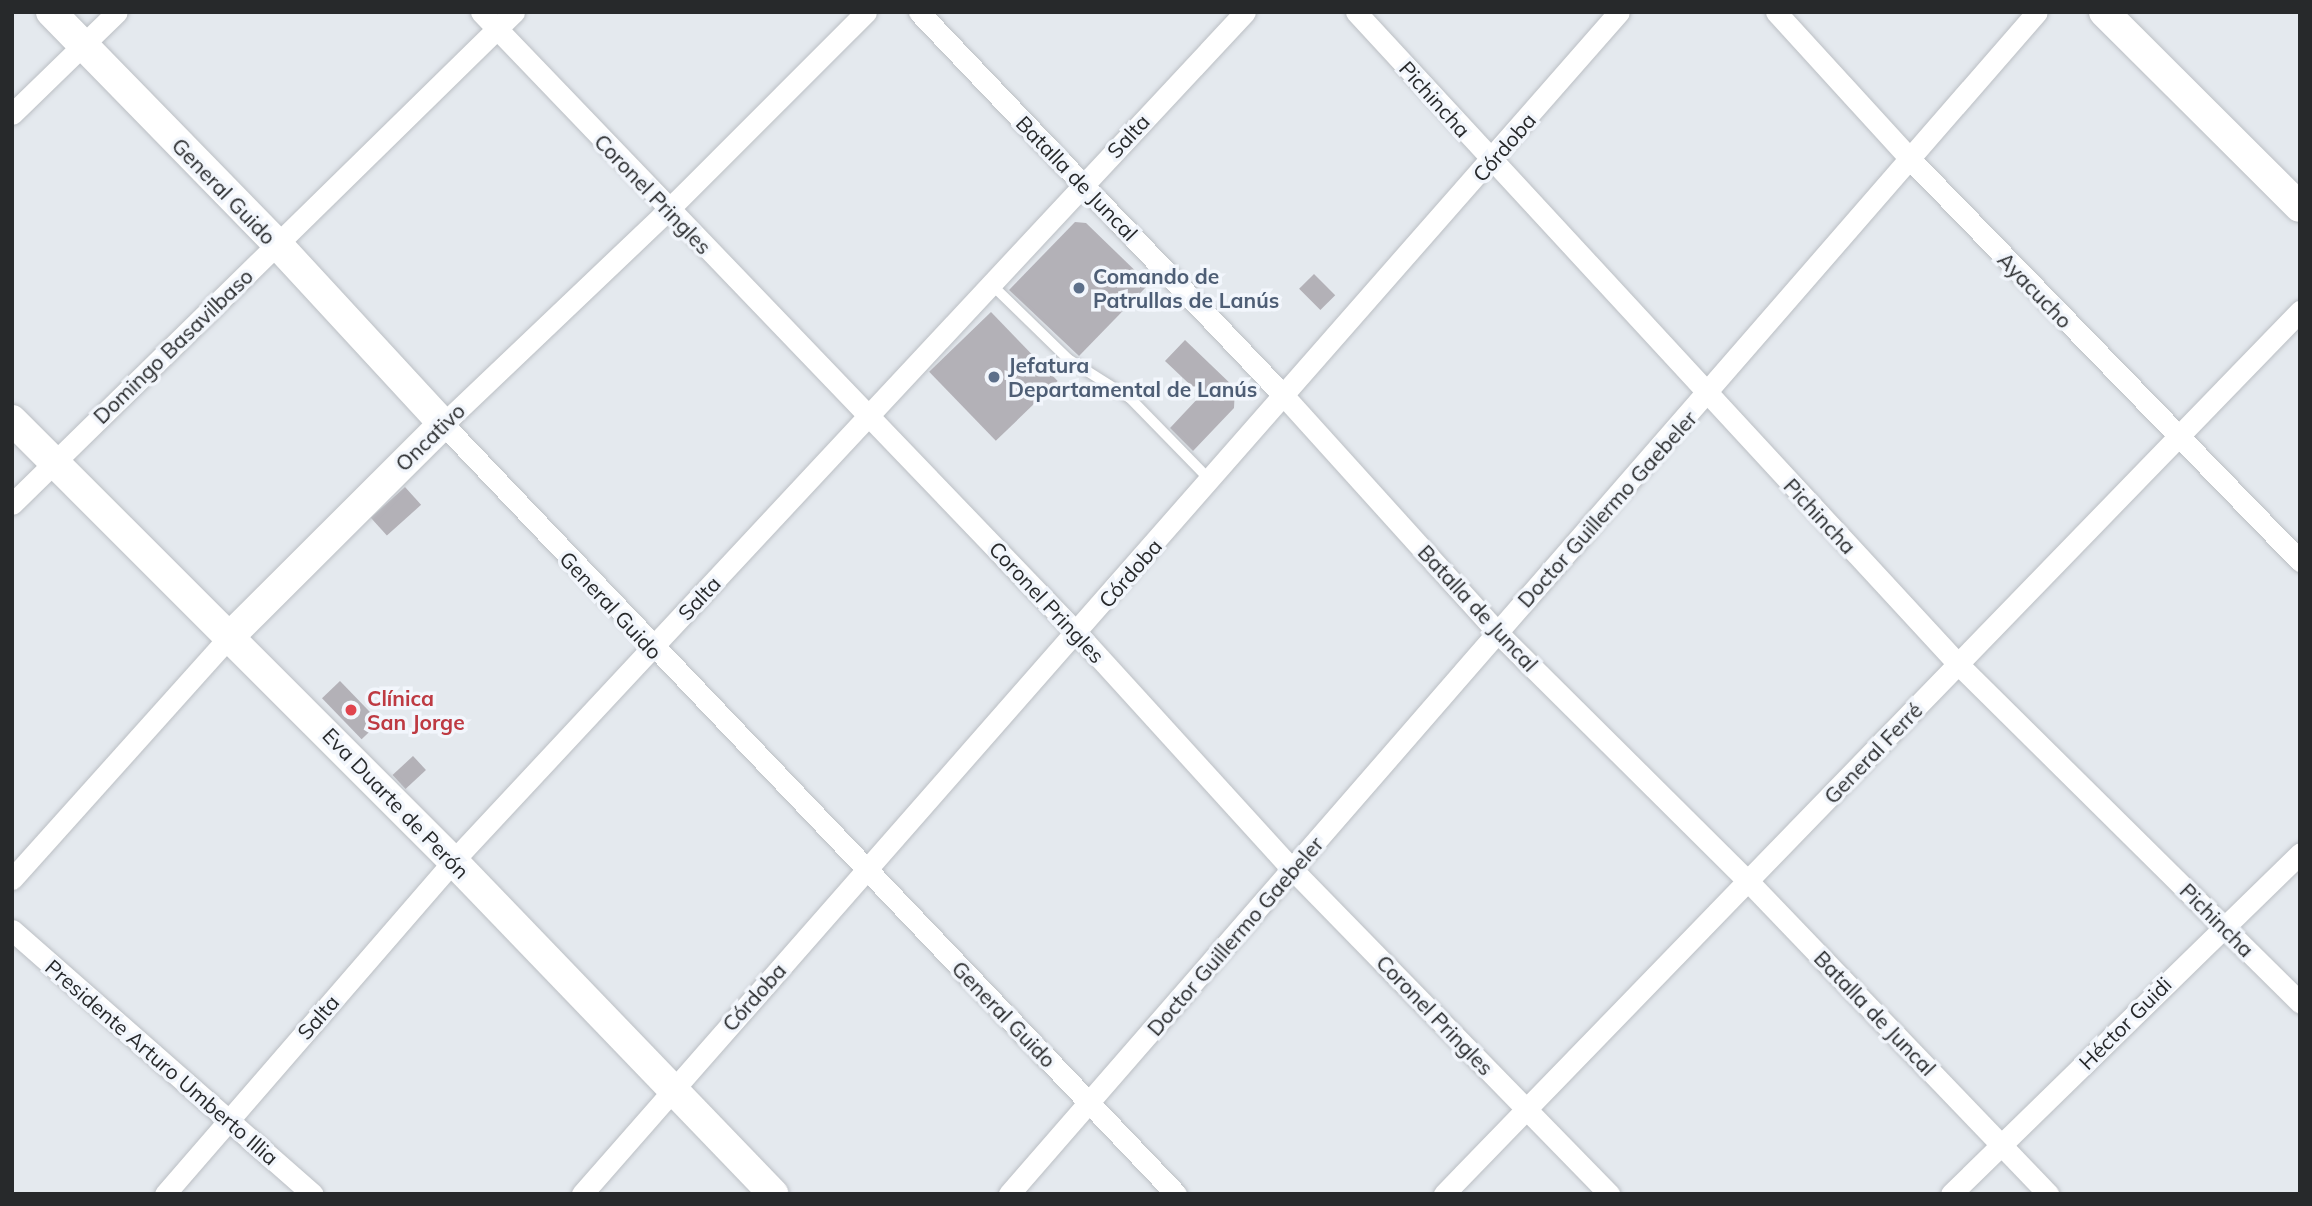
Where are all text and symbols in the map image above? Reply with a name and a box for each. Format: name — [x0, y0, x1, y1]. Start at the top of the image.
street label: Pichincha — [1394, 56, 1476, 142]
street label: Córdoba — [1467, 107, 1541, 187]
street label: Salta — [1102, 109, 1154, 163]
street label: Batalla de Juncal — [1011, 110, 1143, 246]
street label: Coronel Pringles — [589, 129, 717, 259]
street label: General Guido — [167, 133, 281, 249]
street label: Ayacucho — [1993, 247, 2077, 333]
street label: Domingo Basavilbaso — [88, 263, 258, 429]
place label: Comando de Patrullas de Lanús — [1093, 263, 1279, 313]
marker: Comando de Patrullas de Lanús — [1071, 280, 1087, 296]
place label: Jefatura Departamental de Lanús — [1008, 352, 1257, 402]
marker: Jefatura Departamental de Lanús — [986, 369, 1002, 385]
street label: Oncativo — [390, 398, 470, 476]
street label: Doctor Guillermo Gaebeler — [1512, 406, 1702, 612]
street label: Pichincha — [1779, 473, 1861, 559]
street label: Córdoba — [1093, 533, 1167, 613]
street label: Coronel Pringles — [984, 536, 1110, 668]
street label: Batalla de Juncal — [1413, 540, 1543, 676]
street label: General Guido — [555, 546, 667, 664]
street label: Salta — [673, 571, 725, 625]
place label: Clínica San Jorge — [367, 685, 465, 735]
street label: General Ferré — [1819, 697, 1927, 809]
marker: Clínica San Jorge — [341, 700, 361, 720]
street label: Eva Duarte de Perón — [318, 722, 474, 884]
street label: Doctor Guillermo Gaebeler — [1142, 831, 1328, 1041]
street label: Pichincha — [2175, 878, 2259, 962]
street label: Batalla de Juncal — [1809, 945, 1941, 1081]
street label: Coronel Pringles — [1371, 950, 1499, 1080]
street label: Presidente Arturo Umberto Illia — [41, 954, 283, 1170]
street label: General Guido — [947, 956, 1061, 1072]
street label: Córdoba — [717, 958, 791, 1036]
street label: Héctor Guidi — [2074, 972, 2176, 1074]
street label: Salta — [292, 990, 344, 1044]

